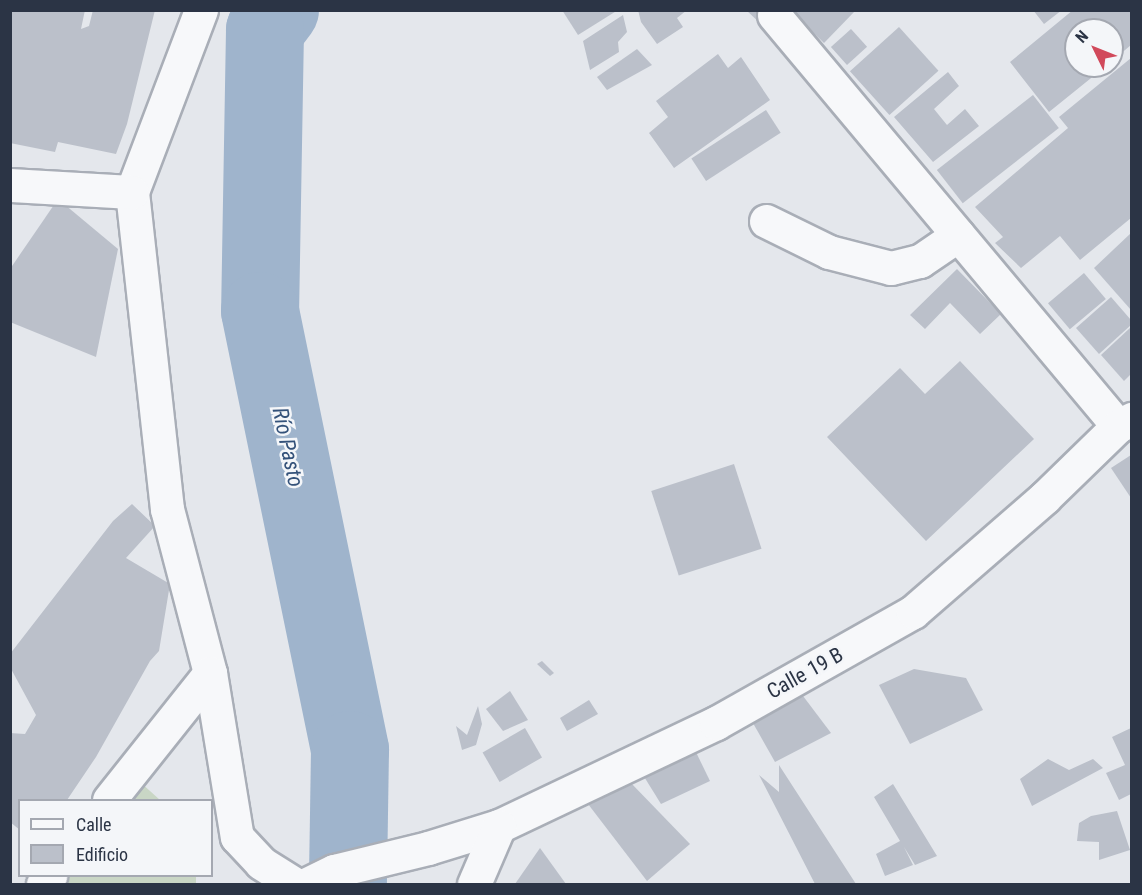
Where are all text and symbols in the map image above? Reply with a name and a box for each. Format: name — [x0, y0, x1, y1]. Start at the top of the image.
north arrow — [1064, 18, 1124, 78]
text: N — [1072, 27, 1092, 47]
water label: Río Pasto — [267, 405, 309, 489]
street label: Calle 19 B — [762, 642, 848, 704]
legend — [18, 799, 213, 877]
text: Calle — [76, 814, 112, 835]
text: Edificio — [76, 844, 128, 865]

